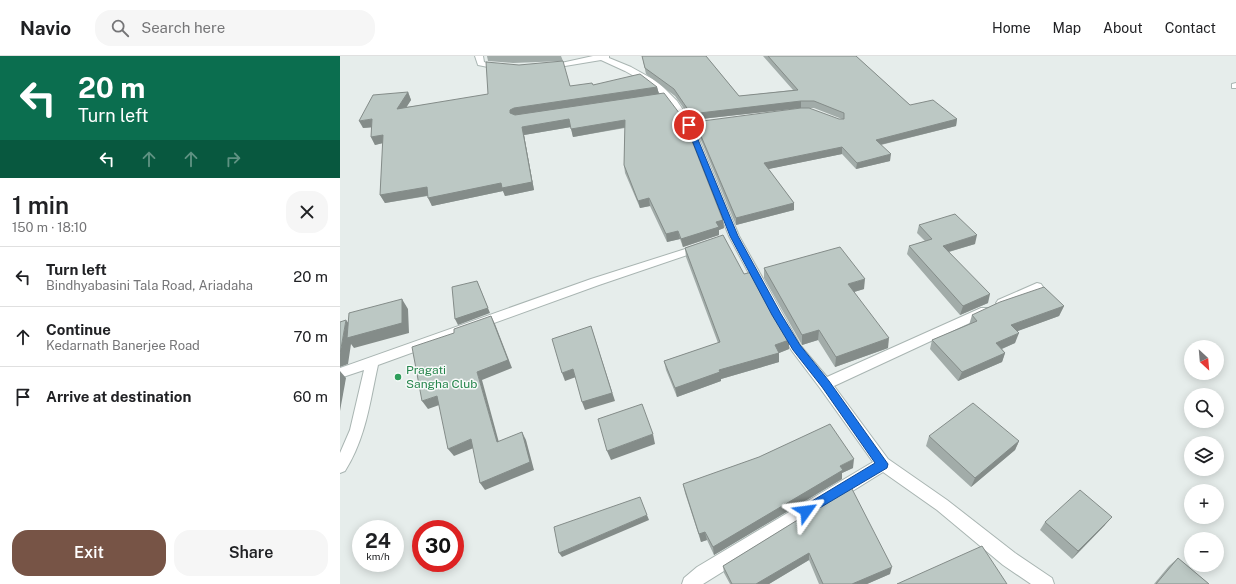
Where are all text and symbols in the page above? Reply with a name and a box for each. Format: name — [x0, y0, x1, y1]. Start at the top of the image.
search box — [95, 10, 375, 46]
text: Navio — [20, 17, 71, 39]
icon: search — [109, 17, 131, 39]
text: Search here — [141, 19, 225, 36]
text: Home — [992, 20, 1031, 36]
text: Map — [1053, 20, 1081, 36]
text: About — [1103, 20, 1143, 36]
text: Contact — [1165, 20, 1216, 36]
text: 20 m — [78, 71, 145, 104]
icon: left — [12, 72, 64, 124]
text: Turn left — [78, 105, 148, 126]
pin — [672, 108, 706, 142]
icon: arrive — [678, 114, 700, 136]
icon: left — [96, 148, 118, 170]
icon: ahead — [138, 148, 160, 170]
icon: ahead — [180, 148, 202, 170]
icon: right — [222, 148, 244, 170]
text: 1 min — [12, 191, 69, 219]
button: close — [286, 191, 328, 233]
text: 150 m · 18:10 — [12, 220, 87, 235]
text: Turn left — [46, 261, 107, 278]
icon: left — [12, 266, 34, 288]
text: 20 m — [293, 268, 328, 285]
text: Bindhyabasini Tala Road, Ariadaha — [46, 278, 253, 293]
text: Continue — [46, 321, 111, 338]
icon: ahead — [12, 326, 34, 348]
text: 70 m — [293, 328, 328, 345]
text: Kedarnath Banerjee Road — [46, 338, 200, 353]
north arrow — [1184, 340, 1224, 380]
map controls — [1184, 340, 1224, 572]
place label: Pragati Sangha Club — [406, 363, 477, 391]
marker: Pragati Sangha Club — [393, 372, 403, 382]
icon: arrive — [12, 386, 34, 408]
text: Arrive at destination — [46, 388, 191, 405]
text: 60 m — [293, 388, 328, 405]
button: search — [1184, 388, 1224, 428]
button: layers — [1184, 436, 1224, 476]
button: + — [1184, 484, 1224, 524]
position arrow — [785, 490, 827, 532]
speed limit sign: 30 — [412, 520, 464, 572]
text: 24 — [365, 529, 391, 553]
button: Exit — [12, 530, 166, 576]
button: Share — [174, 530, 328, 576]
button: − — [1184, 532, 1224, 572]
text: km/h — [366, 550, 390, 562]

